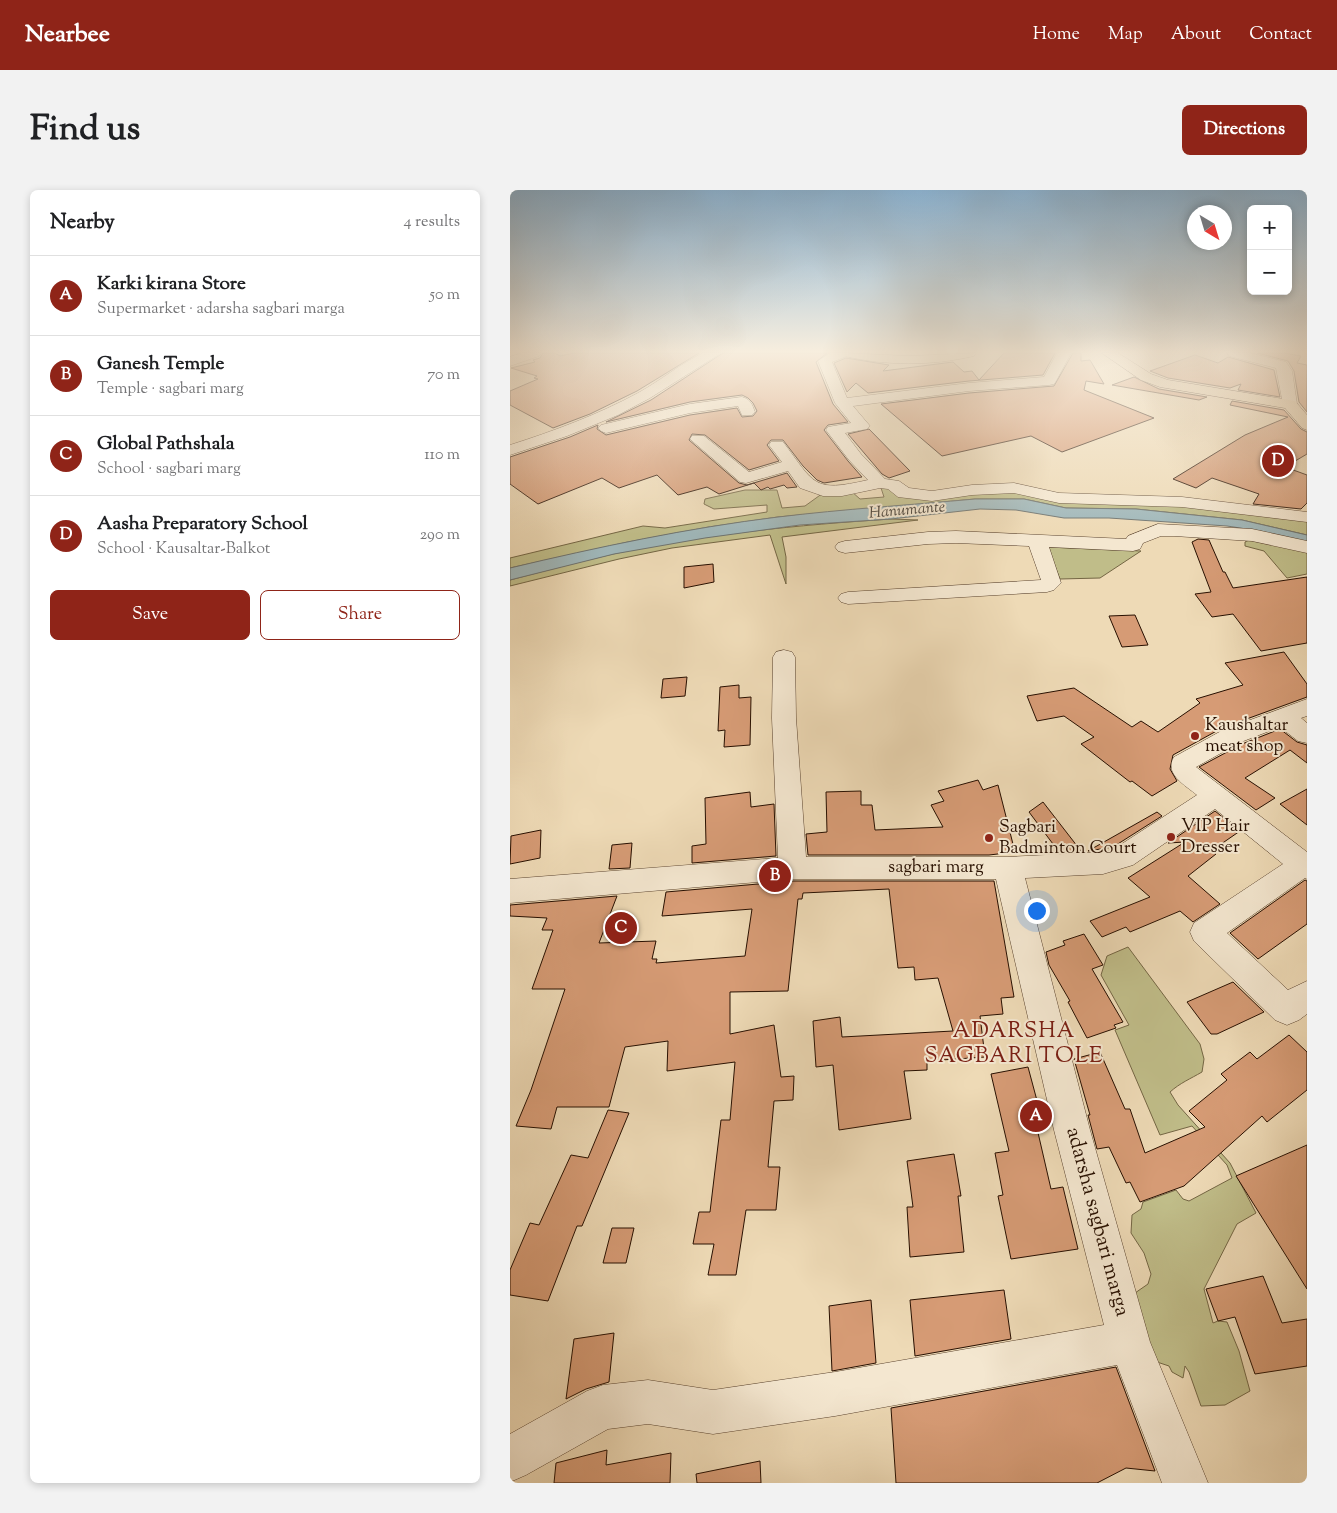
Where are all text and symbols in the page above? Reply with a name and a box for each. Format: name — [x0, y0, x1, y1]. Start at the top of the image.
text: Nearbee — [25, 18, 110, 52]
text: Home — [1033, 22, 1080, 48]
text: Map — [1108, 22, 1143, 48]
text: About — [1171, 22, 1221, 48]
text: Contact — [1249, 22, 1312, 48]
text: Find us — [30, 105, 140, 156]
button: Directions — [1182, 105, 1307, 155]
north arrow — [1187, 205, 1232, 250]
map controls — [1247, 205, 1292, 295]
button: + — [1247, 205, 1292, 250]
text: Nearby — [50, 208, 115, 238]
text: 4 results — [404, 211, 460, 234]
button: − — [1247, 250, 1292, 295]
text: Karki kirana Store — [97, 271, 246, 298]
text: A — [60, 284, 73, 307]
text: 50 m — [429, 284, 460, 307]
text: Supermarket · adarsha sagbari marga — [97, 298, 345, 321]
text: Ganesh Temple — [97, 351, 224, 378]
text: B — [61, 364, 71, 387]
text: 70 m — [427, 364, 460, 387]
text: Temple · sagbari marg — [97, 378, 244, 401]
text: Global Pathshala — [97, 431, 234, 458]
pin: D — [1262, 442, 1294, 480]
text: C — [60, 444, 72, 467]
text: 110 m — [424, 444, 460, 467]
text: School · sagbari marg — [97, 458, 241, 481]
water label: Hanumante — [868, 496, 946, 526]
text: Aasha Preparatory School — [97, 511, 308, 538]
text: D — [60, 524, 72, 547]
text: 290 m — [420, 524, 460, 547]
text: School · Kausaltar-Balkot — [97, 538, 270, 561]
button: Save — [50, 590, 250, 640]
button: Share — [260, 590, 460, 640]
place label: Kaushaltar meat shop — [1205, 713, 1288, 760]
marker: Kaushaltar meat shop — [1189, 730, 1201, 742]
place label: VIP Hair Dresser — [1181, 814, 1250, 861]
place label: Sagbari Badminton Court — [999, 815, 1137, 862]
marker: VIP Hair Dresser — [1165, 831, 1177, 843]
marker: Sagbari Badminton Court — [983, 832, 995, 844]
street label: sagbari marg — [888, 855, 984, 881]
pin: B — [759, 857, 791, 895]
your location — [1024, 898, 1050, 924]
pin: C — [605, 909, 637, 947]
district label: ADARSHA SAGBARI TOLE — [925, 1016, 1103, 1073]
pin: A — [1020, 1097, 1052, 1135]
street label: adarsha sagbari marga — [1057, 1124, 1137, 1320]

